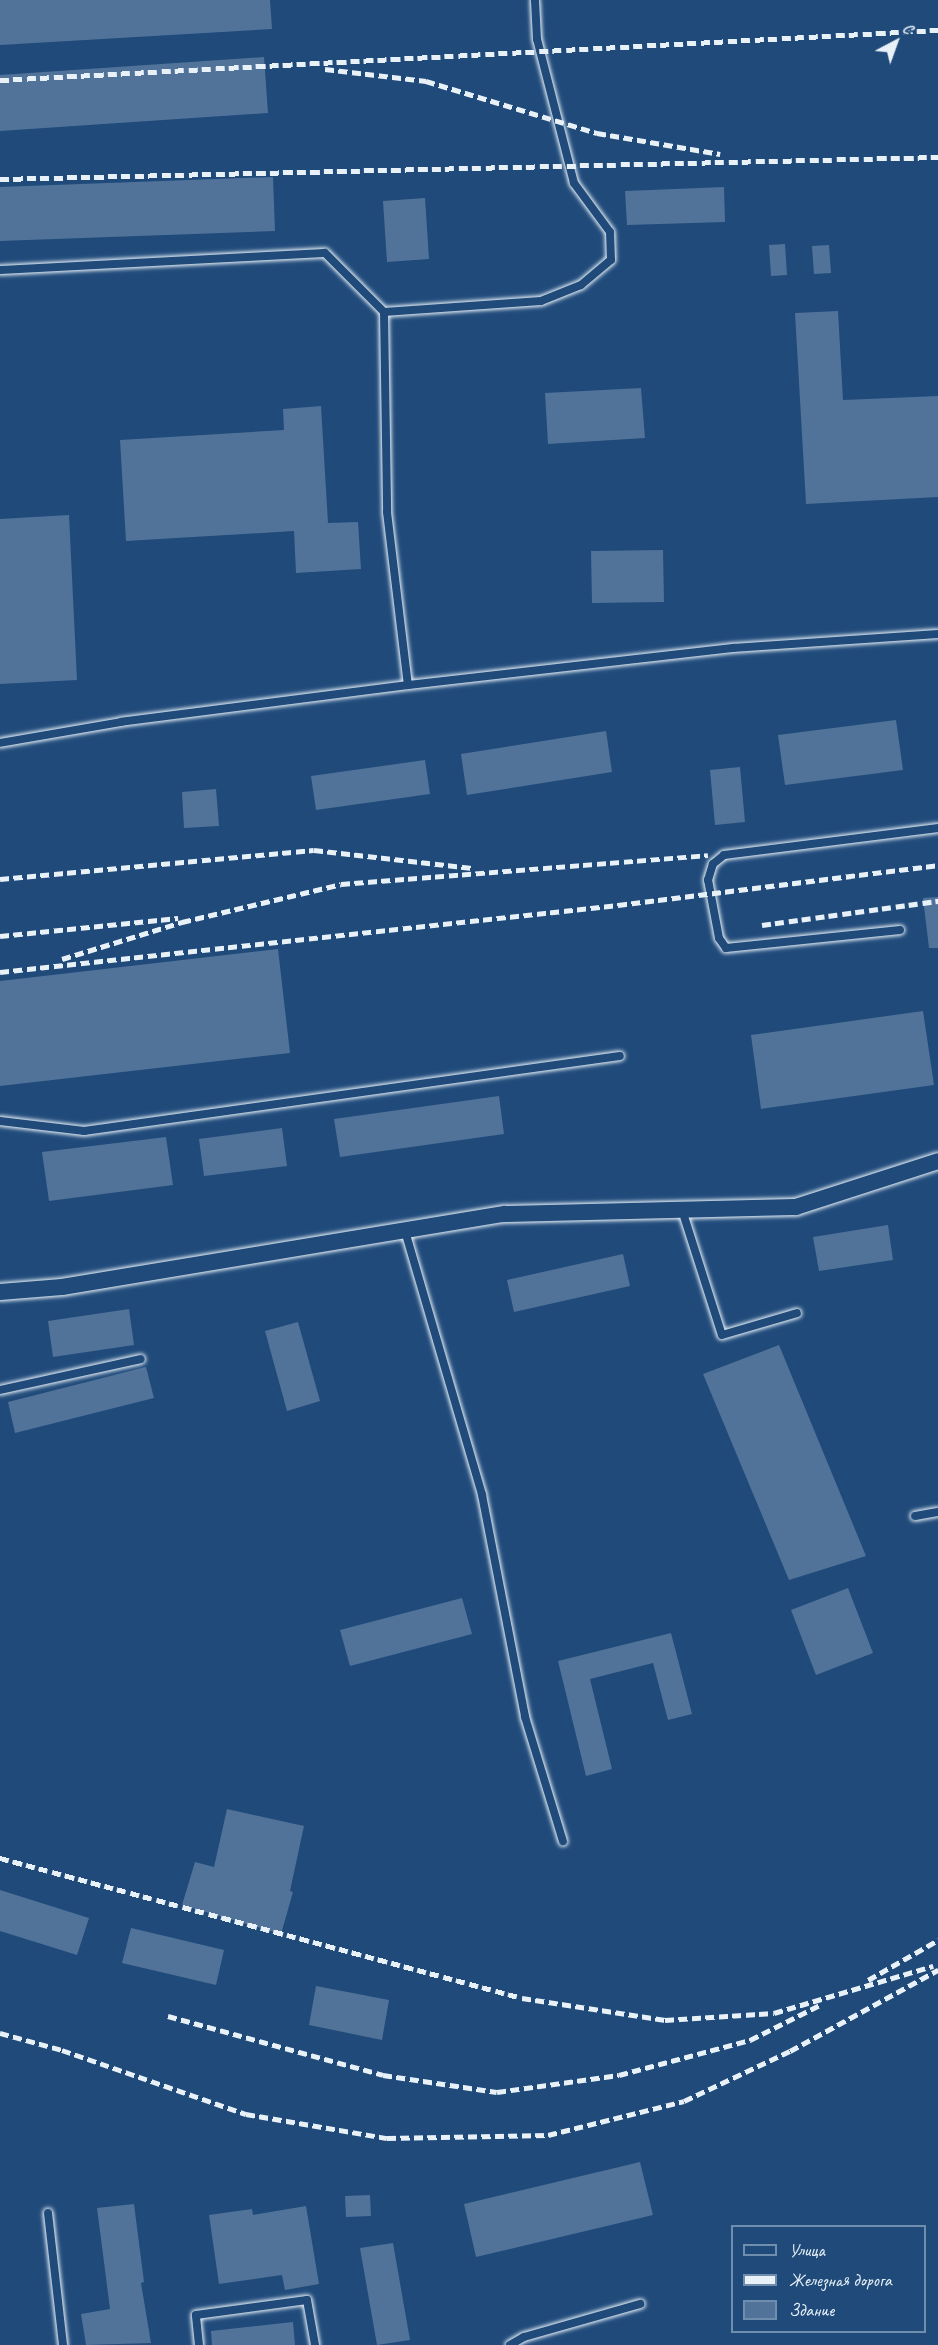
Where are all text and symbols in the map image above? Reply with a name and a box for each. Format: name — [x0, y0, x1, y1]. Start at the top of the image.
north arrow — [866, 12, 926, 72]
text: С — [898, 18, 917, 39]
legend — [731, 2225, 926, 2333]
text: Улица — [789, 2239, 825, 2261]
text: Железная дорога — [789, 2269, 892, 2291]
text: Здание — [789, 2299, 834, 2321]

